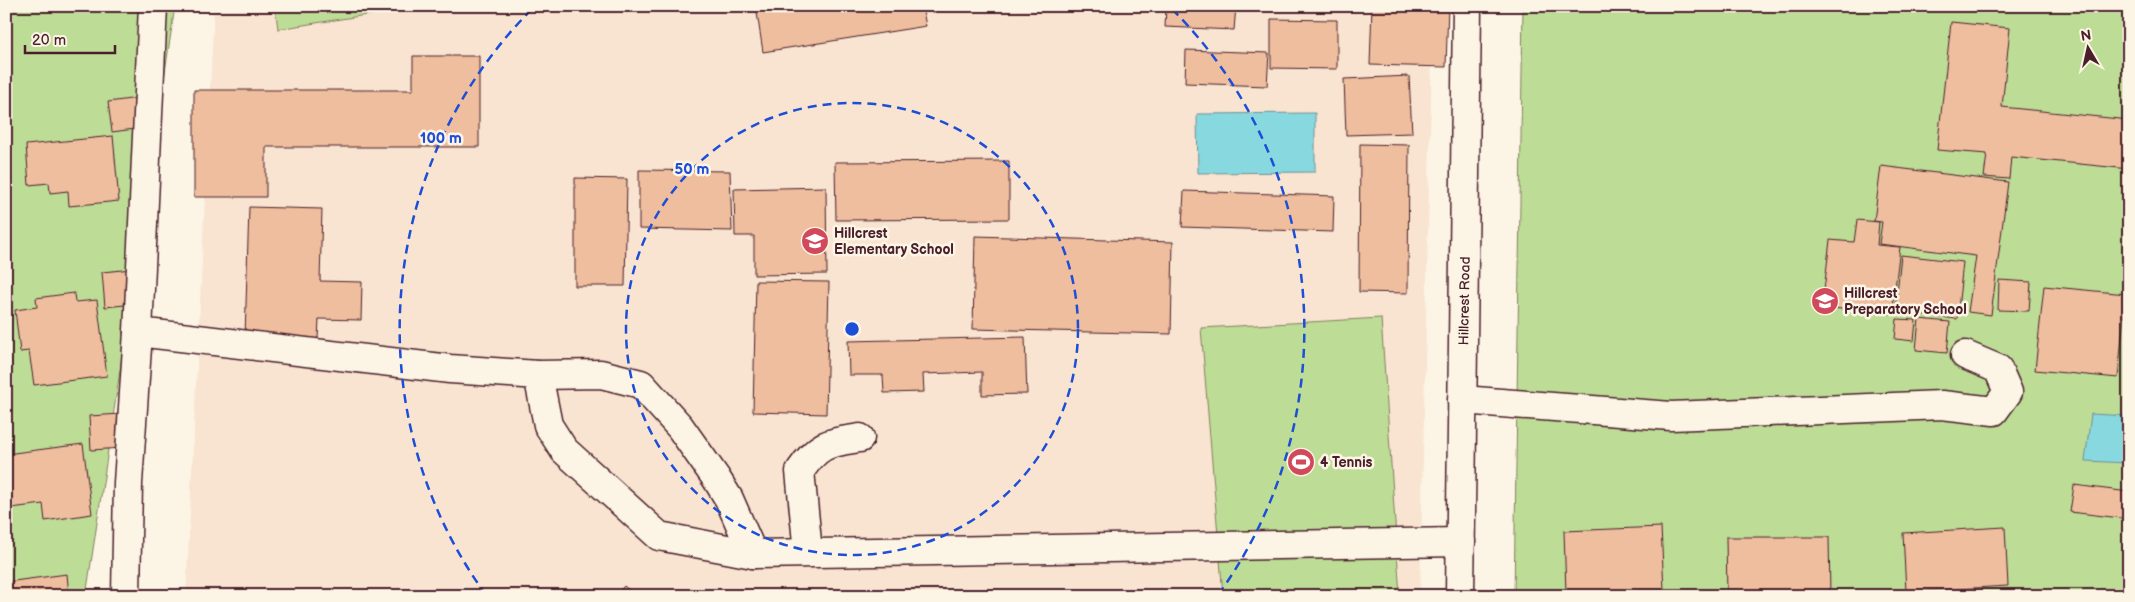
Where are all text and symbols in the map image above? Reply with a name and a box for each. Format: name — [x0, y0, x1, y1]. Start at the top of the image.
scale bar — [25, 22, 115, 54]
north arrow — [2062, 22, 2112, 72]
text: N — [2080, 26, 2093, 45]
text: 20 m — [32, 31, 66, 50]
text: 100 m — [420, 129, 462, 148]
text: 50 m — [675, 160, 710, 179]
place label: Hillcrest Elementary School — [834, 225, 954, 258]
school or university icon: Hillcrest Elementary School — [800, 226, 830, 256]
street label: Hillcrest Road — [1455, 256, 1474, 346]
place label: Hillcrest Preparatory School — [1844, 285, 1967, 318]
school or university icon: Hillcrest Preparatory School — [1810, 286, 1840, 316]
centre of rings — [843, 320, 861, 338]
sports icon: 4 Tennis — [1286, 447, 1316, 477]
place label: 4 Tennis — [1320, 454, 1373, 471]

